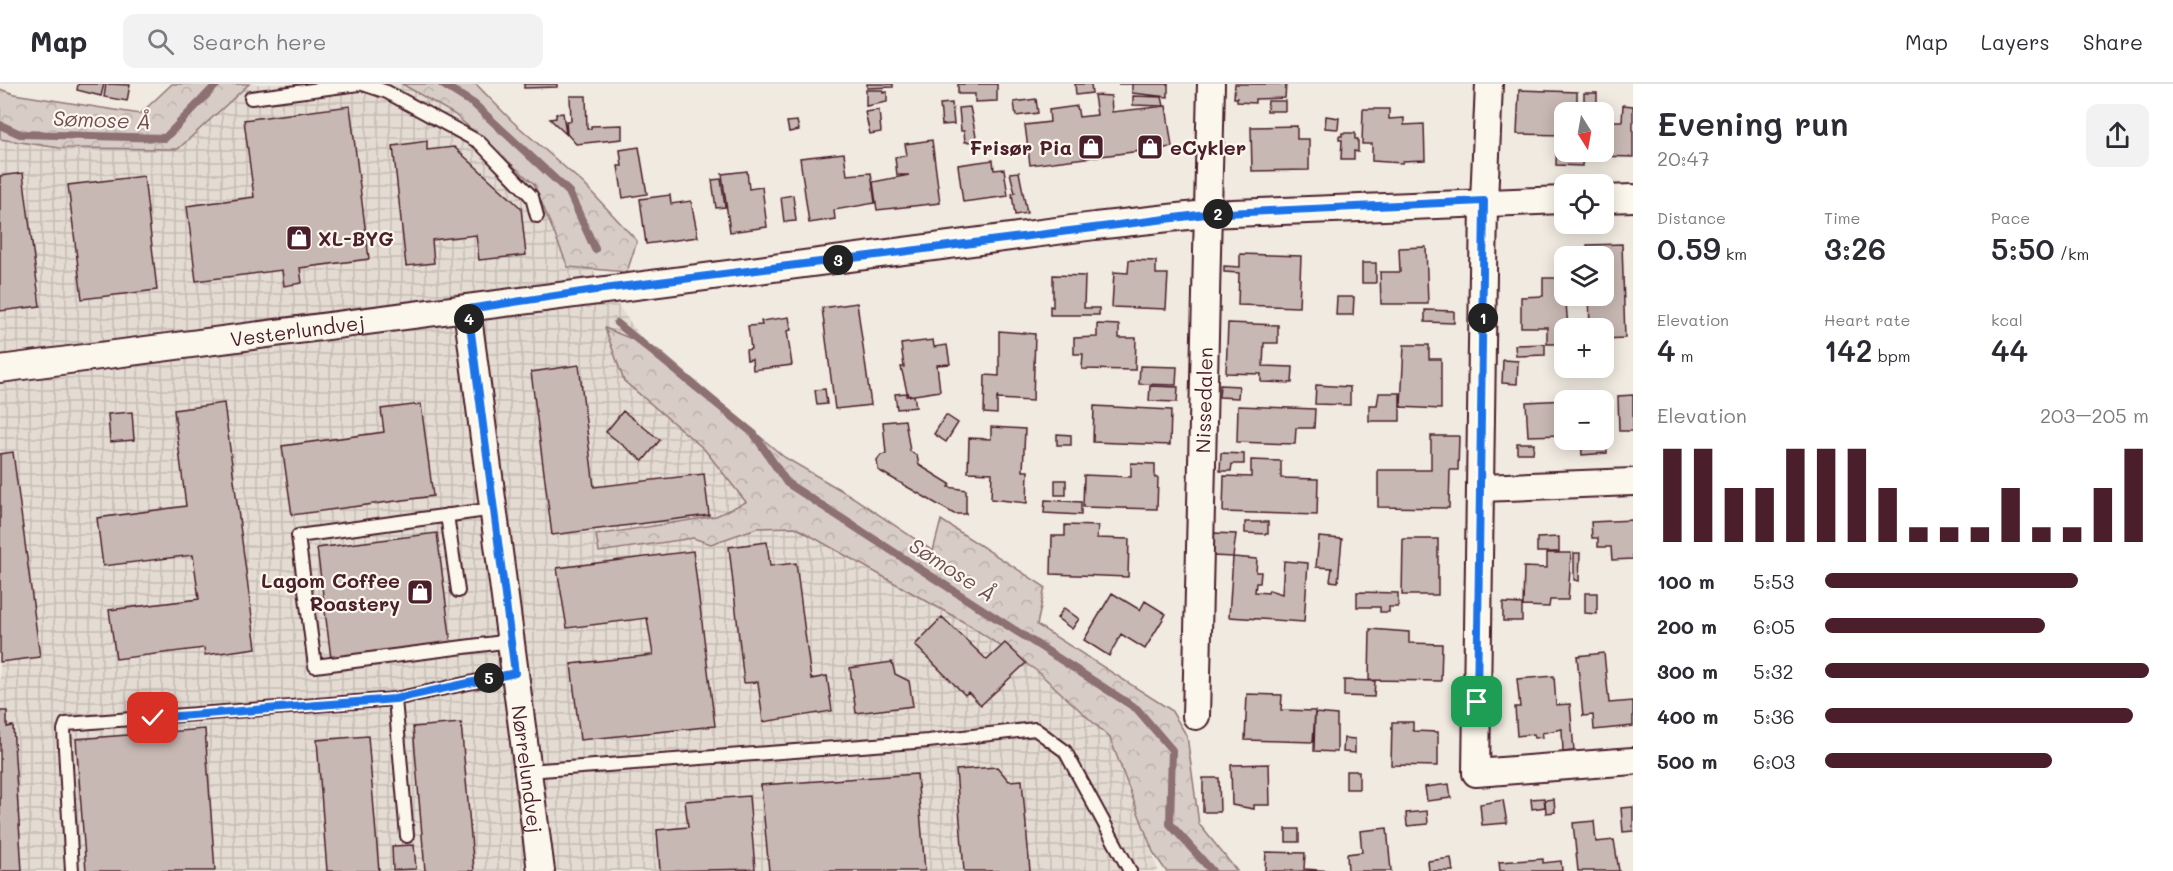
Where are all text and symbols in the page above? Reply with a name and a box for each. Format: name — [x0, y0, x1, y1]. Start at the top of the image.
search box — [123, 14, 543, 68]
text: Map — [30, 23, 87, 59]
icon: search — [144, 25, 177, 58]
text: Search here — [192, 27, 326, 56]
text: Map — [1905, 28, 1948, 55]
text: Layers — [1981, 28, 2050, 55]
text: Share — [2083, 28, 2143, 55]
text: Evening run — [1657, 101, 1849, 144]
north arrow — [1554, 102, 1614, 162]
map controls — [1554, 102, 1614, 450]
water label: Sømose Å — [53, 104, 151, 134]
button: share — [2086, 104, 2149, 167]
shop icon: Frisør Pia — [1076, 132, 1106, 162]
shop icon: eCykler — [1135, 132, 1165, 162]
place label: Frisør Pia — [969, 134, 1072, 160]
place label: eCykler — [1170, 134, 1246, 160]
text: 20:47 — [1657, 145, 1710, 171]
button: locate — [1554, 174, 1614, 234]
pin: 2 — [1203, 199, 1233, 229]
text: 2 — [1214, 203, 1222, 224]
text: Distance — [1657, 207, 1726, 228]
text: Time — [1824, 207, 1860, 228]
text: Pace — [1991, 207, 2030, 228]
shop icon: XL-BYG — [284, 223, 314, 253]
place label: XL-BYG — [318, 225, 394, 251]
text: 0.59 — [1657, 228, 1721, 268]
text: 3:26 — [1824, 228, 1886, 268]
text: 5:50 — [1991, 228, 2055, 268]
text: km — [1721, 243, 1747, 264]
text: /km — [2055, 243, 2089, 264]
pin: 3 — [823, 245, 853, 275]
button: layers — [1554, 246, 1614, 306]
text: 3 — [833, 249, 843, 270]
pin: 1 — [1468, 303, 1498, 333]
pin: 4 — [454, 304, 484, 334]
text: 1 — [1479, 307, 1487, 328]
street label: Vesterlundvej — [228, 308, 366, 352]
text: 4 — [464, 308, 474, 329]
text: Elevation — [1657, 309, 1729, 330]
text: Heart rate — [1824, 309, 1910, 330]
text: kcal — [1991, 309, 2023, 330]
button: + — [1554, 318, 1614, 378]
text: 4 — [1657, 330, 1676, 370]
text: 142 — [1824, 330, 1873, 370]
text: 44 — [1991, 330, 2028, 370]
text: m — [1676, 345, 1693, 366]
text: bpm — [1873, 345, 1911, 366]
street label: Nissedalen — [1189, 347, 1218, 454]
button: − — [1554, 390, 1614, 450]
text: Elevation — [1657, 402, 1747, 428]
text: 203–205 m — [2040, 402, 2149, 428]
water label: Sømose Å — [905, 531, 1001, 607]
place label: Lagom Coffee Roastery — [261, 567, 400, 616]
text: 100 m — [1657, 568, 1715, 594]
text: 5:53 — [1753, 568, 1794, 594]
shop icon: Lagom Coffee Roastery — [405, 577, 435, 607]
text: 200 m — [1657, 613, 1717, 639]
text: 6:05 — [1753, 613, 1795, 639]
text: 300 m — [1657, 658, 1718, 684]
text: 5:32 — [1753, 658, 1794, 684]
pin: 5 — [474, 663, 504, 693]
text: 5 — [484, 667, 494, 688]
pin — [1451, 676, 1502, 727]
icon: arrive — [1460, 685, 1493, 718]
pin — [127, 692, 178, 743]
icon: check — [136, 701, 169, 734]
text: 400 m — [1657, 703, 1718, 729]
text: 5:36 — [1753, 703, 1795, 729]
street label: Nørrelundvej — [506, 704, 549, 835]
text: 500 m — [1657, 748, 1717, 774]
text: 6:03 — [1753, 748, 1795, 774]

